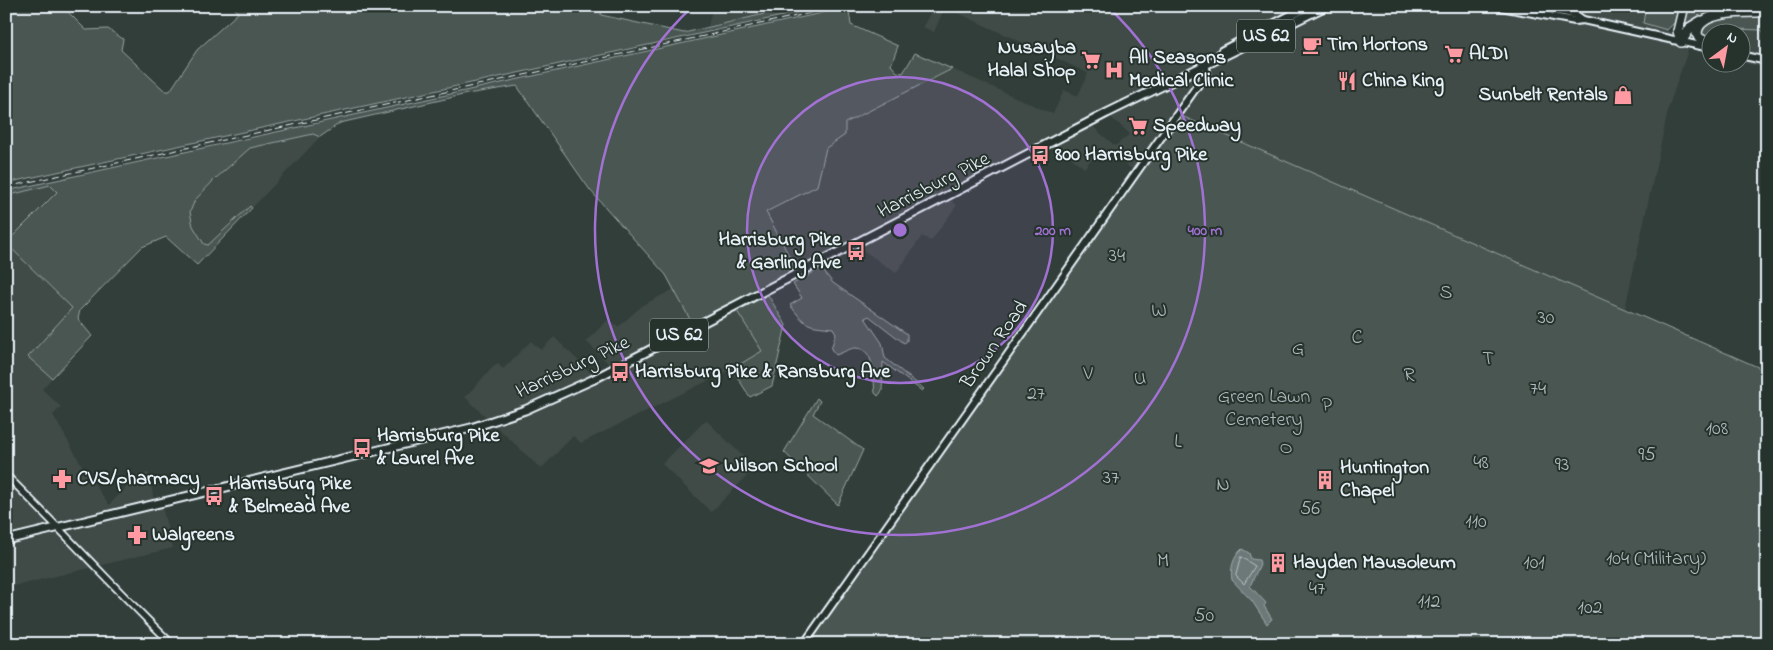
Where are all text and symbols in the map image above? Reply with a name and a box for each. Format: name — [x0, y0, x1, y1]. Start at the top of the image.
road number: US 62 — [1237, 20, 1295, 52]
north arrow — [1700, 22, 1750, 72]
text: N — [1723, 27, 1742, 50]
place label: Tim Hortons — [1327, 31, 1428, 60]
place label: Nusayba Halal Shop — [987, 34, 1076, 86]
cafe icon: Tim Hortons — [1301, 34, 1323, 56]
place label: ALDI — [1469, 40, 1508, 69]
supermarket icon: ALDI — [1443, 43, 1465, 65]
place label: All Seasons Medical Clinic — [1129, 44, 1234, 96]
supermarket icon: Nusayba Halal Shop — [1080, 49, 1102, 71]
hospital icon: All Seasons Medical Clinic — [1103, 59, 1125, 81]
place label: China King — [1362, 67, 1444, 97]
restaurant icon: China King — [1336, 70, 1358, 92]
place label: Sunbelt Rentals — [1478, 81, 1608, 110]
shop icon: Sunbelt Rentals — [1612, 84, 1634, 106]
place label: Speedway — [1153, 112, 1241, 142]
supermarket icon: Speedway — [1127, 115, 1149, 137]
place label: 800 Harrisburg Pike — [1054, 141, 1208, 171]
bus stop icon: 800 Harrisburg Pike — [1029, 144, 1051, 166]
street label: Harrisburg Pike — [873, 145, 996, 228]
text: 200 m — [1034, 220, 1071, 242]
text: 400 m — [1187, 220, 1223, 242]
centre of rings — [891, 221, 909, 239]
place label: Harrisburg Pike & Garling Ave — [719, 226, 842, 279]
bus stop icon: Harrisburg Pike & Garling Ave — [845, 240, 867, 262]
park label: 34 — [1109, 242, 1125, 271]
park label: S — [1440, 279, 1453, 308]
street label: Brown Road — [953, 295, 1036, 396]
park label: W — [1151, 297, 1167, 326]
park label: 30 — [1538, 304, 1555, 333]
road number: US 62 — [650, 318, 708, 352]
park label: C — [1352, 324, 1363, 353]
street label: Harrisburg Pike — [511, 329, 635, 408]
park label: G — [1292, 335, 1304, 364]
park label: T — [1482, 345, 1494, 374]
place label: Harrisburg Pike & Ransburg Ave — [635, 358, 891, 388]
park label: V — [1082, 360, 1093, 389]
bus stop icon: Harrisburg Pike & Ransburg Ave — [609, 361, 631, 383]
park label: R — [1403, 361, 1415, 390]
park label: U — [1134, 365, 1146, 394]
park label: 74 — [1530, 375, 1546, 404]
park label: 27 — [1027, 380, 1045, 409]
park label: Green Lawn Cemetery — [1218, 383, 1310, 435]
park label: P — [1322, 391, 1333, 420]
park label: 108 — [1706, 415, 1728, 444]
place label: Harrisburg Pike & Laurel Ave — [376, 422, 500, 474]
park label: L — [1174, 428, 1182, 457]
park label: O — [1279, 434, 1293, 463]
bus stop icon: Harrisburg Pike & Laurel Ave — [351, 437, 373, 459]
park label: 95 — [1638, 441, 1656, 470]
park label: 48 — [1473, 449, 1489, 478]
park label: 93 — [1555, 451, 1569, 480]
place label: Wilson School — [724, 452, 838, 481]
place label: Huntington Chapel — [1340, 454, 1429, 506]
school or university icon: Wilson School — [698, 455, 720, 477]
park label: 37 — [1103, 464, 1119, 493]
place label: CVS/pharmacy — [77, 465, 200, 495]
pharmacy icon: CVS/pharmacy — [51, 468, 73, 490]
building icon: Huntington Chapel — [1314, 469, 1336, 491]
place label: Harrisburg Pike & Belmead Ave — [228, 470, 352, 522]
park label: N — [1216, 471, 1230, 500]
bus stop icon: Harrisburg Pike & Belmead Ave — [203, 485, 225, 507]
park label: 56 — [1300, 495, 1320, 524]
park label: 110 — [1465, 508, 1487, 537]
place label: Walgreens — [152, 521, 235, 551]
pharmacy icon: Walgreens — [126, 524, 148, 546]
park label: 104 (Military) — [1606, 545, 1706, 574]
park label: M — [1157, 547, 1169, 576]
place label: Hayden Mausoleum — [1293, 549, 1456, 579]
park label: 101 — [1523, 549, 1545, 578]
building icon: Hayden Mausoleum — [1267, 552, 1289, 574]
park label: 47 — [1309, 575, 1325, 604]
park label: 112 — [1418, 588, 1440, 617]
park label: 102 — [1578, 594, 1603, 623]
park label: 50 — [1194, 602, 1214, 631]

